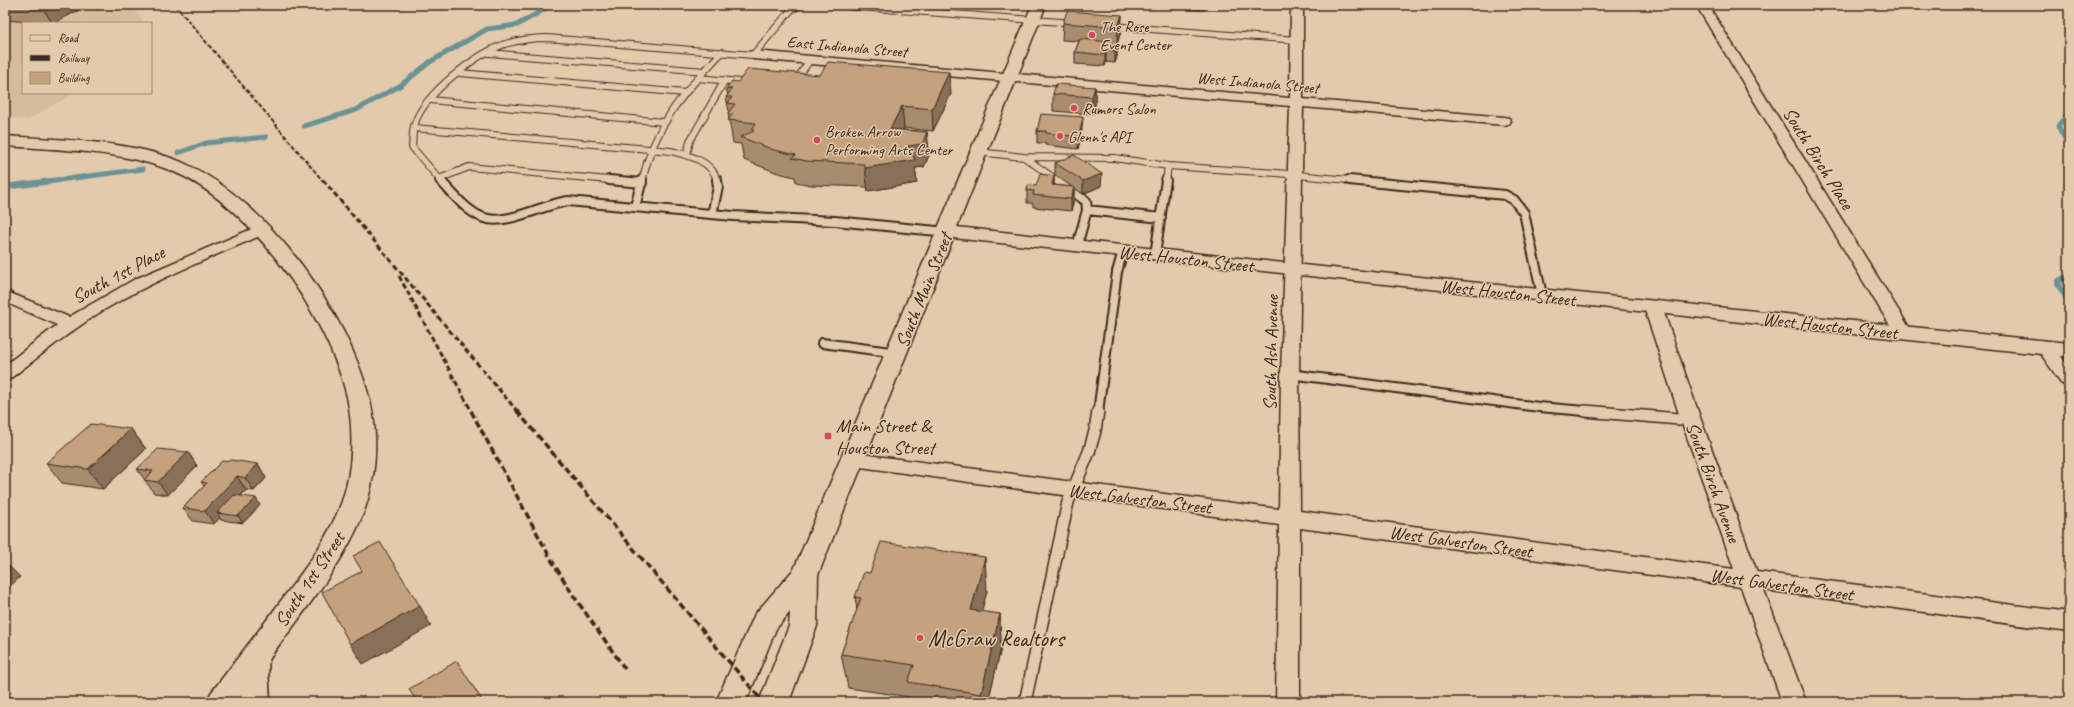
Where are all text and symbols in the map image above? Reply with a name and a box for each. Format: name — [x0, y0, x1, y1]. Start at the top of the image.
place label: The Rose Event Center — [1100, 17, 1173, 55]
legend — [22, 22, 152, 94]
text: Road — [58, 30, 80, 46]
marker: The Rose Event Center — [1087, 30, 1097, 40]
street label: East Indianola Street — [786, 32, 911, 62]
text: Railway — [58, 50, 90, 66]
street label: West Indianola Street — [1196, 68, 1322, 99]
text: Building — [58, 70, 90, 86]
place label: Rumors Salon — [1082, 99, 1156, 119]
marker: Rumors Salon — [1069, 103, 1079, 113]
street label: South Birch Place — [1777, 103, 1860, 216]
place label: Broken Arrow Performing Arts Center — [825, 122, 954, 160]
place label: Glenn's API — [1068, 127, 1135, 147]
marker: Glenn's API — [1055, 131, 1065, 141]
marker: Broken Arrow Performing Arts Center — [812, 135, 822, 145]
street label: South Main Street — [890, 227, 959, 351]
street label: South 1st Place — [68, 240, 171, 309]
street label: West Houston Street — [1117, 240, 1256, 278]
street label: West Houston Street — [1439, 274, 1578, 312]
street label: South Ash Avenue — [1258, 293, 1284, 411]
street label: West Houston Street — [1761, 307, 1900, 345]
place label: Main Street & Houston Street — [836, 414, 937, 460]
street label: South Birch Avenue — [1680, 419, 1747, 547]
marker: Main Street & Houston Street — [823, 431, 833, 441]
street label: West Galveston Street — [1067, 478, 1214, 520]
street label: West Galveston Street — [1388, 520, 1535, 564]
street label: South 1st Street — [269, 526, 351, 632]
street label: West Galveston Street — [1709, 563, 1856, 607]
place label: McGraw Realtors — [928, 624, 1066, 653]
marker: McGraw Realtors — [915, 633, 925, 643]

